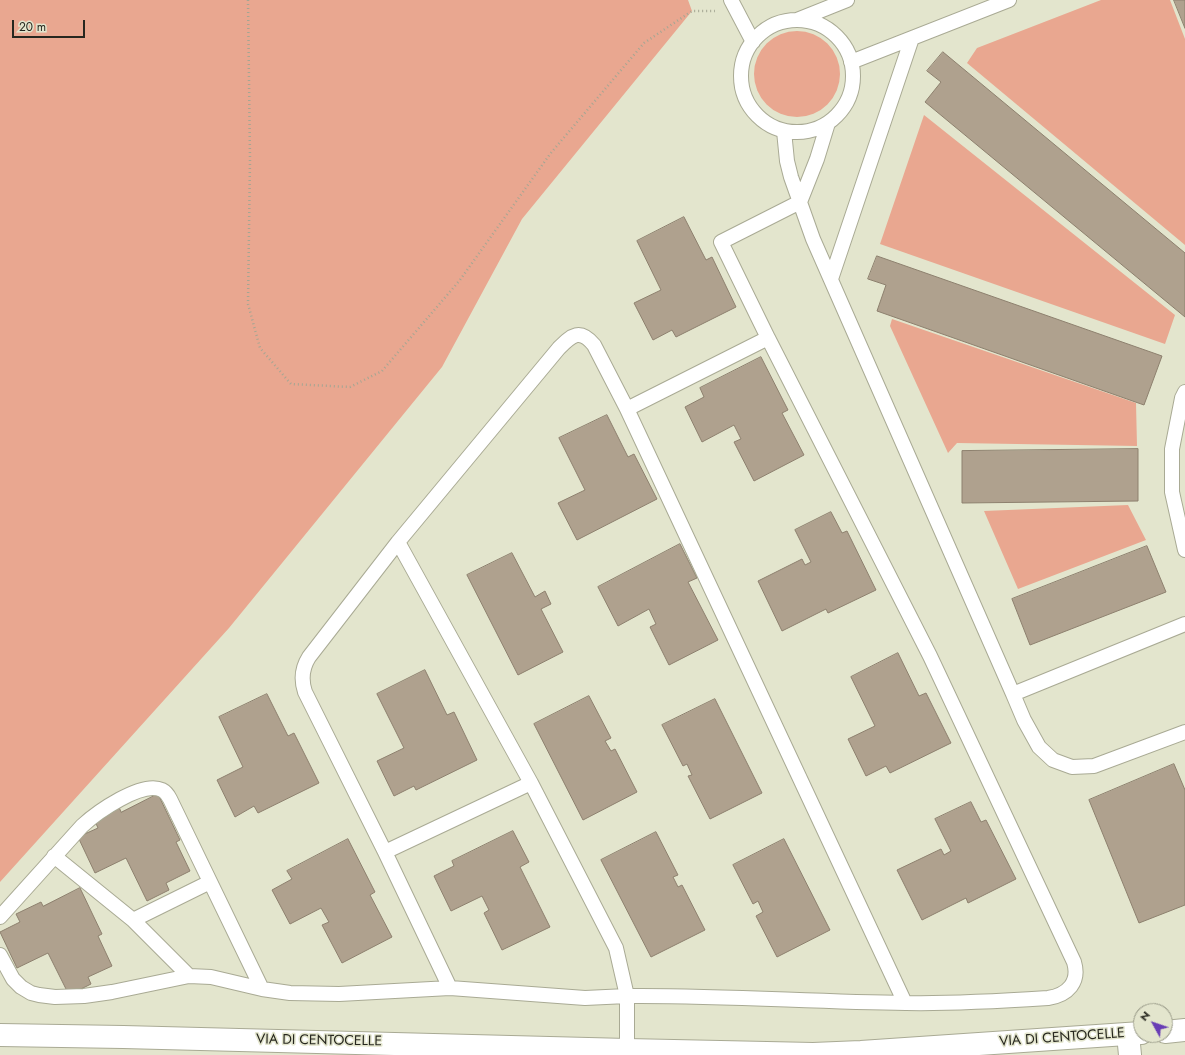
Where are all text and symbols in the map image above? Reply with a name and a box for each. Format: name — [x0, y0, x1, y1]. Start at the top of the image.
scale bar — [14, 12, 87, 38]
text: 20 m — [19, 18, 46, 36]
north arrow — [1133, 1003, 1173, 1043]
text: N — [1136, 1007, 1154, 1024]
street label: VIA DI CENTOCELLE — [999, 1025, 1125, 1051]
street label: VIA DI CENTOCELLE — [256, 1032, 382, 1050]

